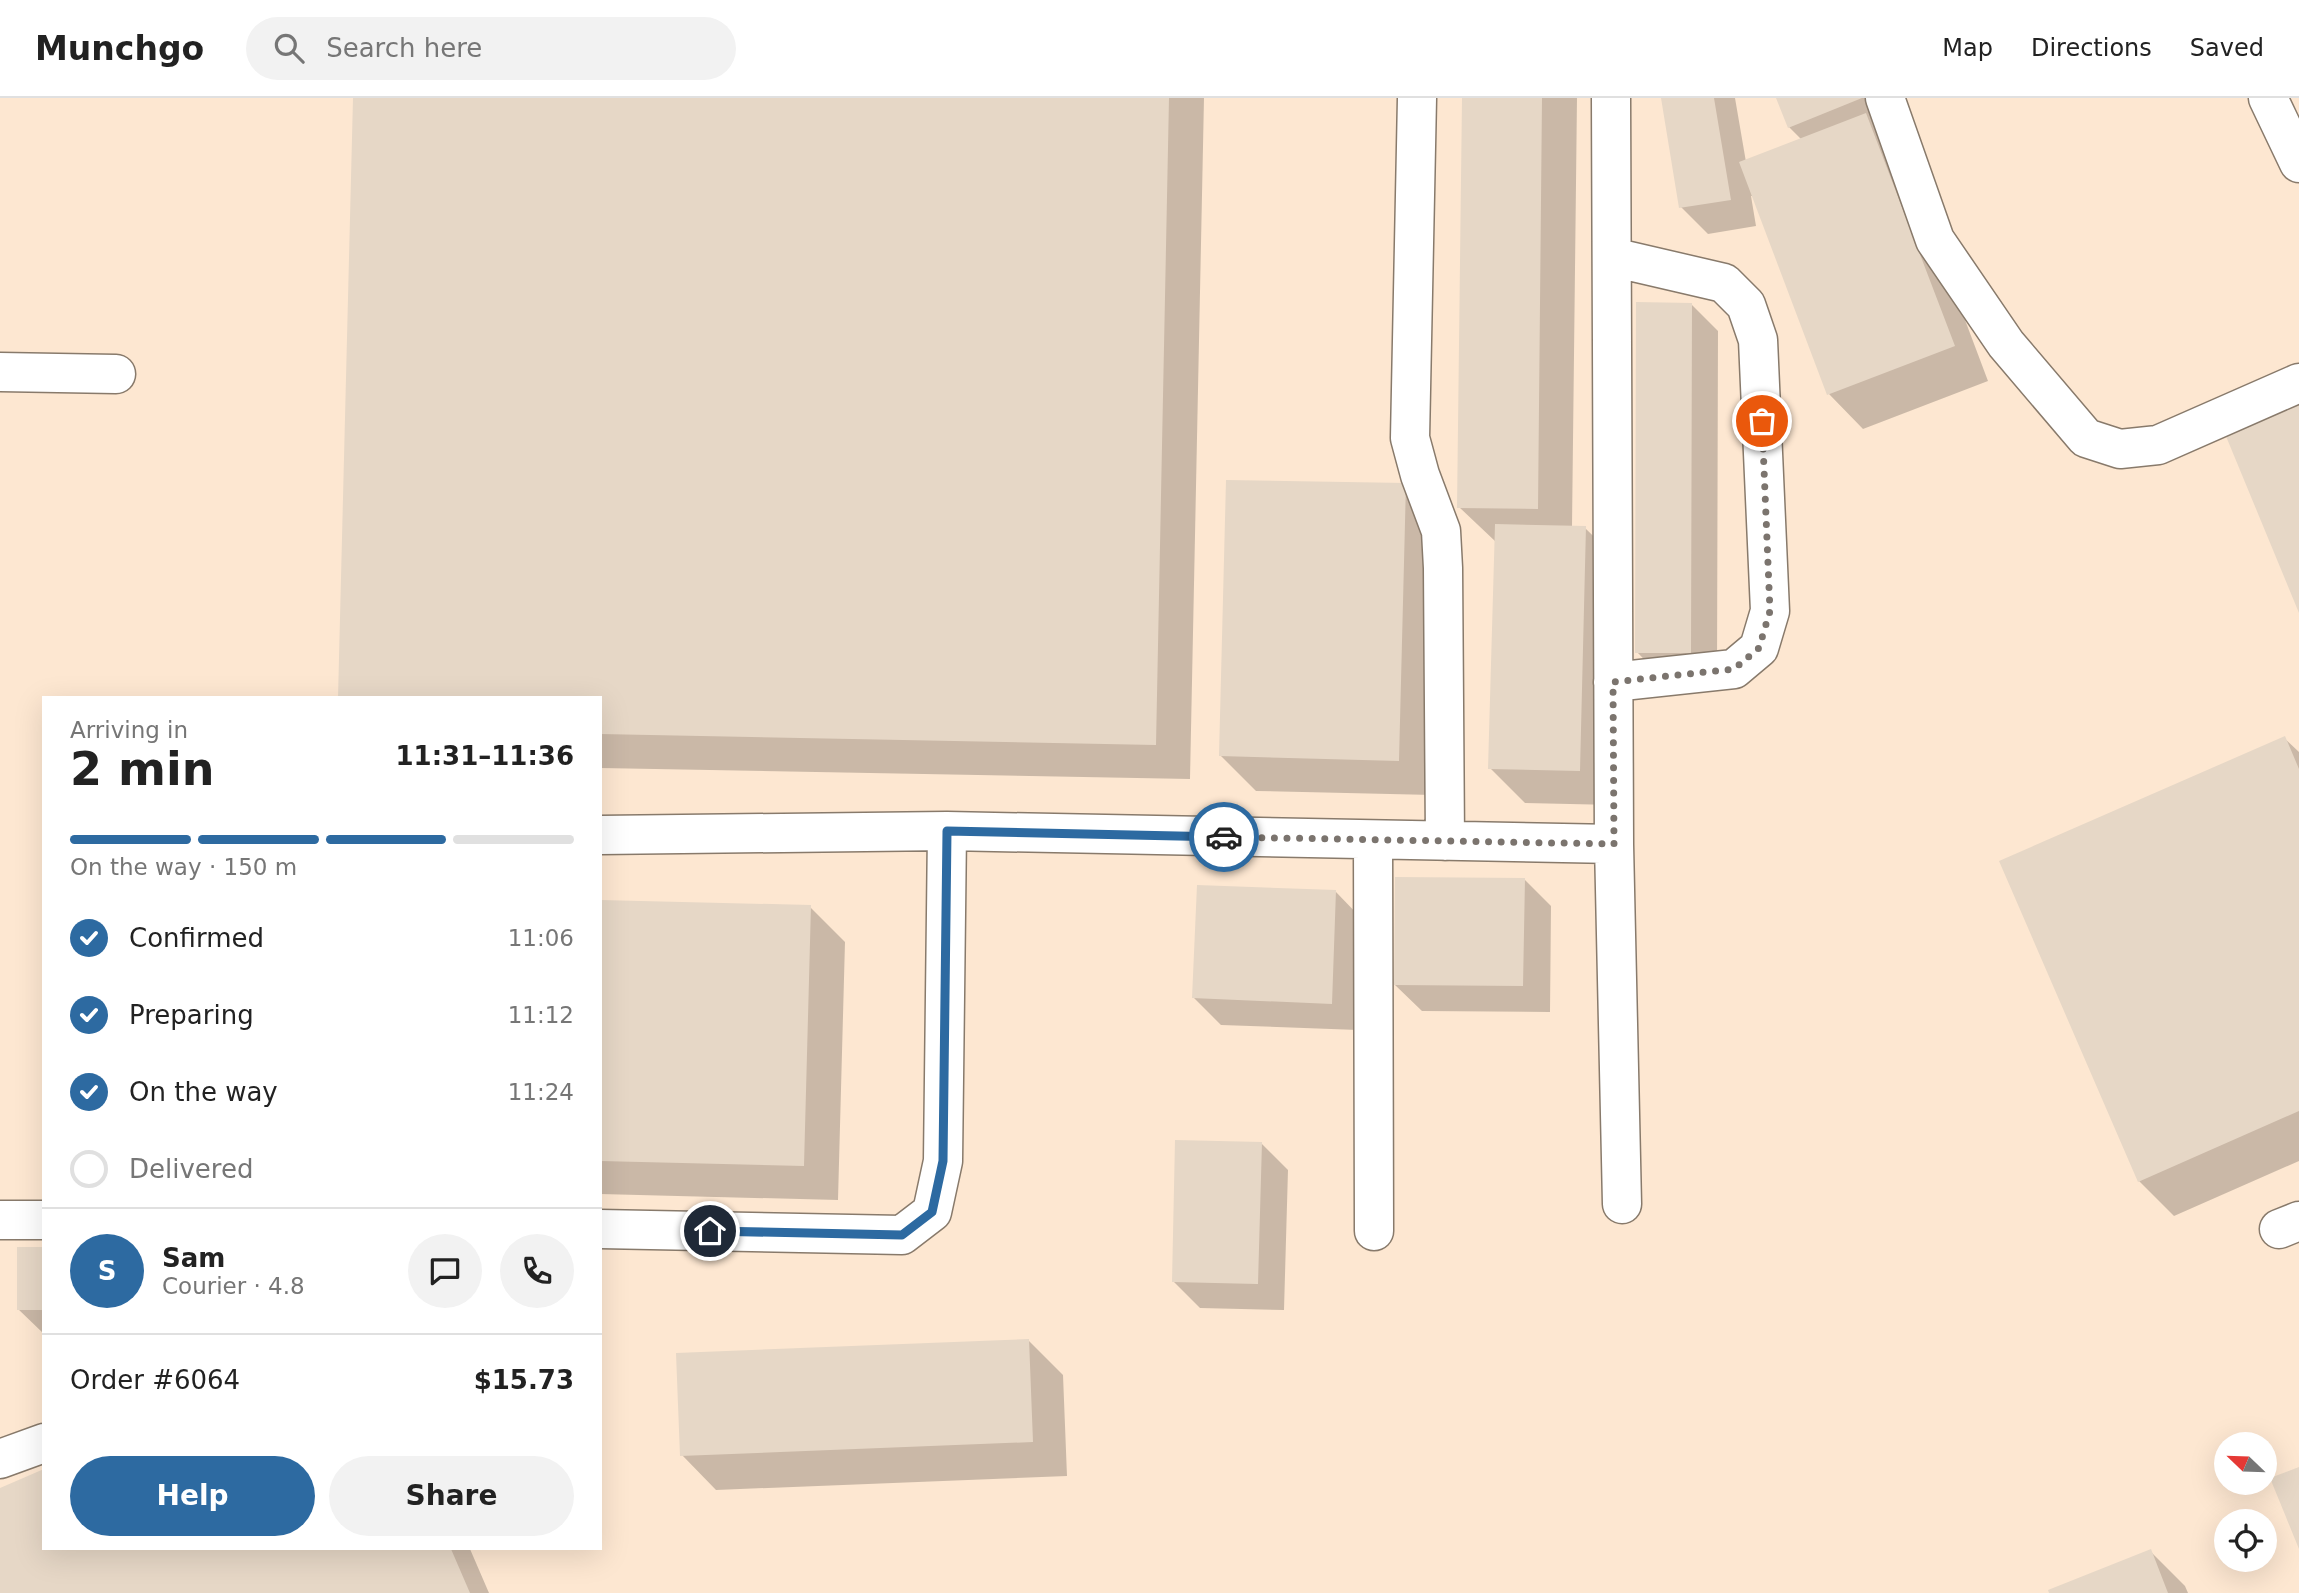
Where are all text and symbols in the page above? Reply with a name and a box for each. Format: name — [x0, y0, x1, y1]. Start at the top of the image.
search box — [246, 17, 736, 80]
text: Munchgo — [35, 29, 204, 68]
icon: search — [270, 29, 308, 67]
text: Search here — [326, 33, 482, 63]
text: Map — [1942, 34, 1993, 62]
text: Directions — [2031, 34, 2152, 62]
text: Saved — [2190, 34, 2264, 62]
pin — [1732, 391, 1792, 451]
icon: bag — [1743, 402, 1781, 440]
text: Arriving in — [70, 717, 188, 743]
text: 11:31–11:36 — [395, 741, 574, 771]
text: 2 min — [70, 742, 214, 796]
courier — [1189, 802, 1259, 872]
icon: car — [1205, 818, 1243, 856]
text: On the way · 150 m — [70, 854, 297, 880]
icon: check — [70, 919, 108, 957]
text: Confirmed — [129, 923, 264, 953]
text: 11:06 — [508, 925, 574, 951]
icon: check — [70, 996, 108, 1034]
text: Preparing — [129, 1000, 254, 1030]
text: 11:12 — [508, 1002, 574, 1028]
icon: check — [70, 1073, 108, 1111]
text: On the way — [129, 1077, 278, 1107]
text: 11:24 — [508, 1079, 574, 1105]
text: Delivered — [129, 1154, 253, 1184]
pin — [680, 1201, 740, 1261]
icon: home — [691, 1212, 729, 1250]
button: chat — [408, 1234, 482, 1308]
button: phone — [500, 1234, 574, 1308]
text: Sam — [162, 1243, 225, 1273]
text: S — [98, 1256, 116, 1286]
text: Courier · 4.8 — [162, 1273, 305, 1299]
text: Order #6064 — [70, 1365, 240, 1395]
text: $15.73 — [474, 1365, 574, 1395]
north arrow — [2214, 1432, 2277, 1494]
map controls — [2214, 1432, 2277, 1572]
button: Help — [70, 1456, 315, 1536]
button: Share — [329, 1456, 574, 1536]
button: locate — [2214, 1509, 2277, 1572]

